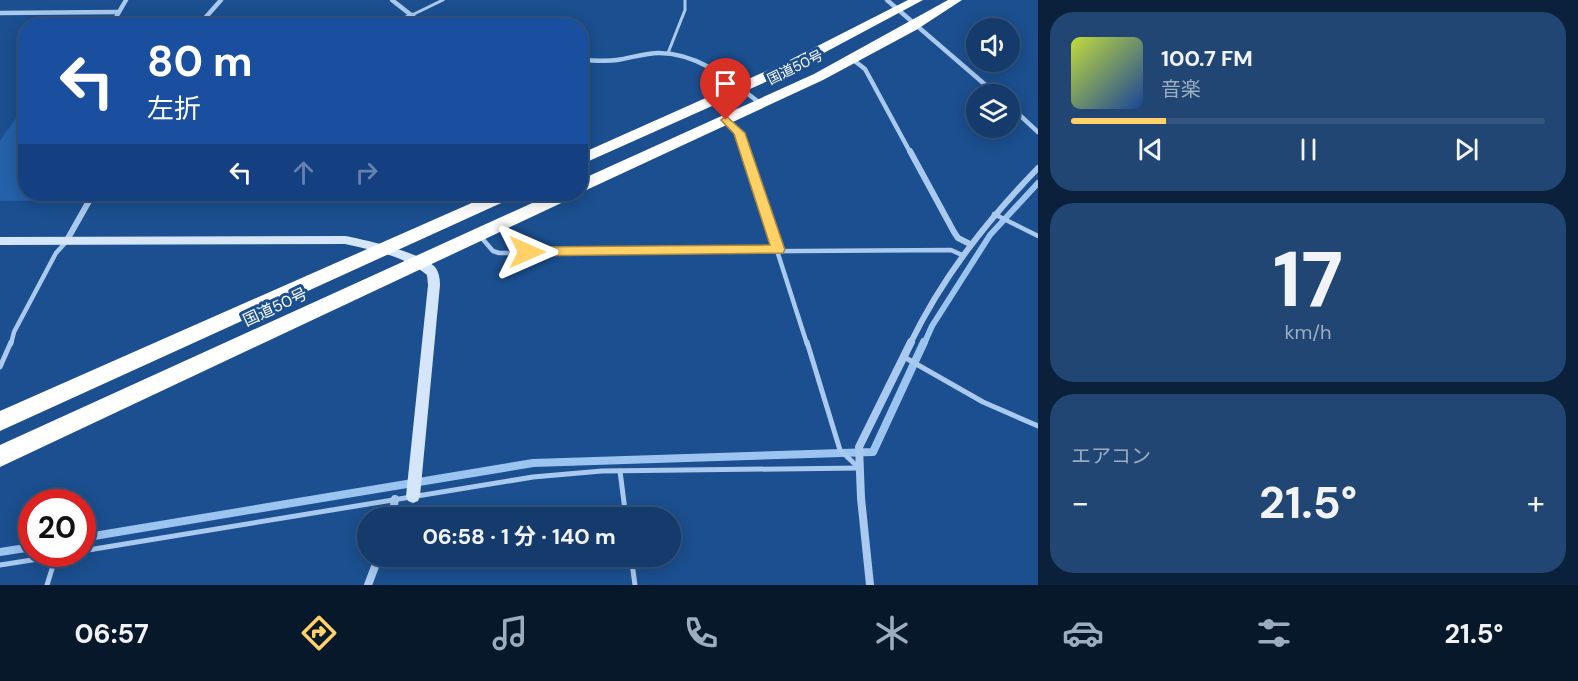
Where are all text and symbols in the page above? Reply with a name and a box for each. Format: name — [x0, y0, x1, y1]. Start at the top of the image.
map controls — [966, 18, 1020, 138]
button: sound — [966, 18, 1020, 72]
text: 80 m — [147, 34, 253, 89]
icon: left — [48, 42, 126, 120]
text: 100.7 FM — [1161, 44, 1253, 73]
street label: 国道50号 — [764, 46, 826, 88]
pin — [700, 58, 751, 120]
icon: arrive — [709, 67, 742, 100]
text: 音楽 — [1161, 76, 1201, 102]
button: layers — [966, 84, 1020, 138]
text: 左折 — [147, 91, 201, 126]
icon: previous — [1134, 133, 1167, 166]
icon: pause — [1292, 133, 1325, 166]
icon: next — [1450, 133, 1483, 166]
icon: left — [224, 156, 257, 189]
icon: ahead — [287, 156, 320, 189]
icon: right — [350, 156, 383, 189]
position arrow — [495, 220, 559, 284]
text: 17 — [1273, 229, 1343, 330]
street label: 国道50号 — [239, 283, 311, 331]
text: km/h — [1284, 319, 1332, 345]
text: エアコン — [1071, 443, 1151, 469]
text: 21.5° — [1259, 473, 1357, 532]
text: − — [1071, 481, 1089, 524]
text: + — [1527, 481, 1545, 524]
speed limit sign: 20 — [18, 489, 96, 567]
text: 06:58 · 1 分 · 140 m — [422, 522, 616, 551]
icon: directions — [298, 612, 340, 654]
icon: music — [489, 612, 531, 654]
icon: phone — [680, 612, 722, 654]
icon: climate — [871, 612, 913, 654]
icon: car — [1062, 612, 1104, 654]
icon: filters — [1253, 612, 1295, 654]
text: 06:57 — [75, 616, 149, 651]
text: 21.5° — [1445, 616, 1503, 651]

